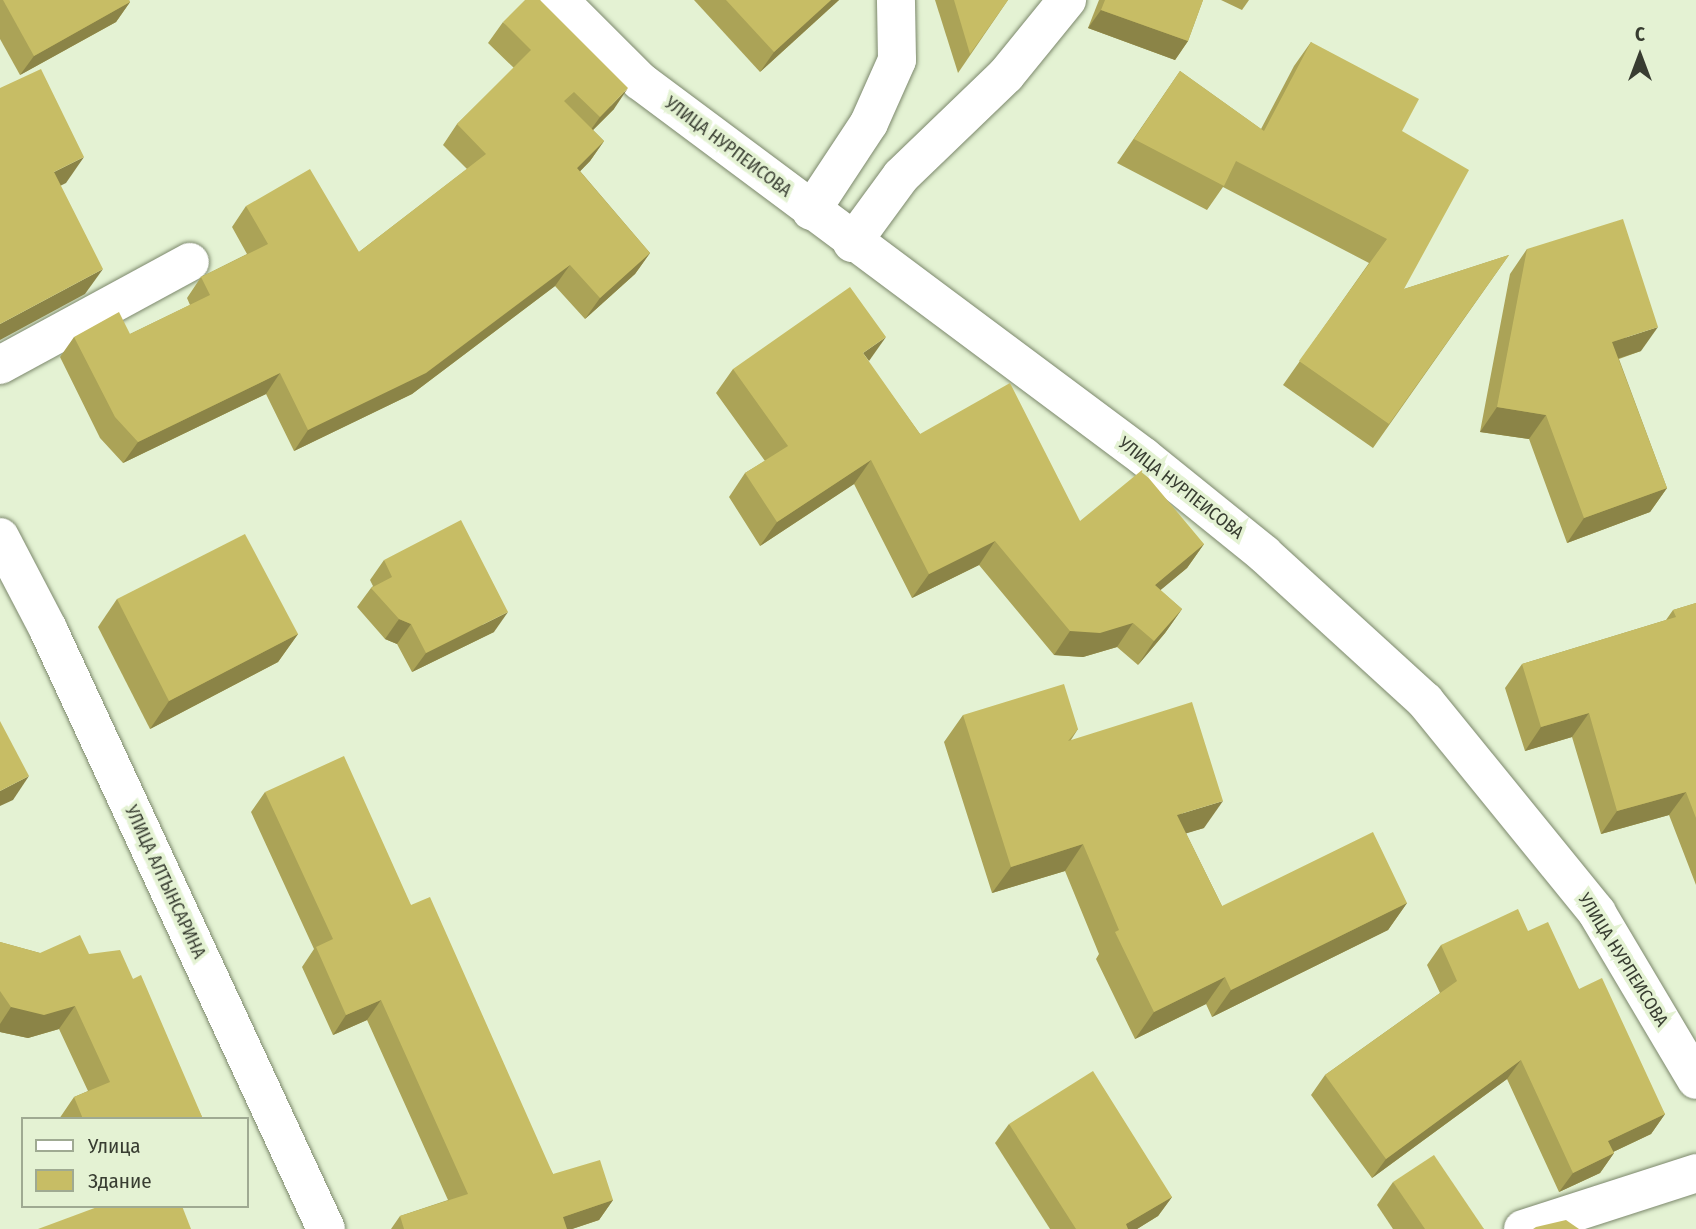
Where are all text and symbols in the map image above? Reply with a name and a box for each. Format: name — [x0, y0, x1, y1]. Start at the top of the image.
north arrow — [1605, 21, 1675, 91]
text: С — [1635, 23, 1645, 46]
street label: УЛИЦА НУРПЕИСОВА — [660, 92, 796, 202]
street label: УЛИЦА НУРПЕИСОВА — [1114, 432, 1248, 544]
street label: УЛИЦА АЛТЫНСАРИНА — [120, 802, 210, 962]
street label: УЛИЦА НУРПЕИСОВА — [1573, 889, 1673, 1031]
legend — [21, 1117, 248, 1208]
text: Улица — [88, 1133, 141, 1159]
text: Здание — [88, 1168, 152, 1194]

